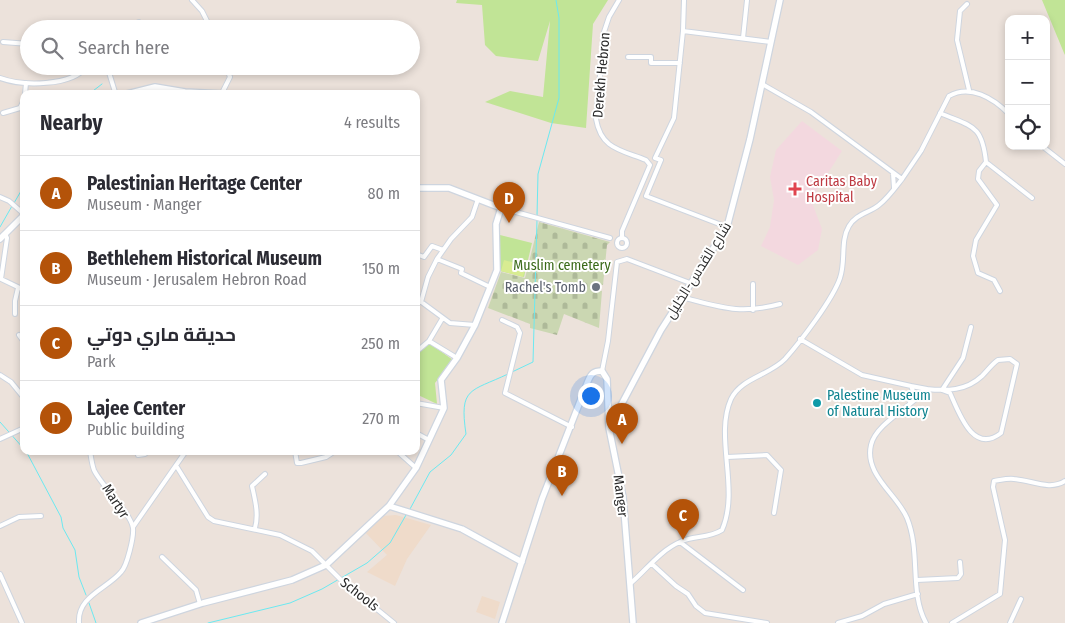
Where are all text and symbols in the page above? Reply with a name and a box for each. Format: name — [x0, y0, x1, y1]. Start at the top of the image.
map controls — [1005, 15, 1050, 150]
button: + — [1005, 15, 1050, 60]
search box — [20, 20, 420, 75]
street label: Derekh Hebron — [589, 32, 614, 118]
icon: search — [38, 34, 66, 62]
text: Search here — [78, 36, 170, 59]
button: − — [1005, 60, 1050, 105]
button: locate — [1005, 105, 1050, 150]
text: Nearby — [40, 110, 102, 136]
text: 4 results — [344, 113, 400, 132]
text: Palestinian Heritage Center — [87, 172, 302, 195]
place label: Caritas Baby Hospital — [806, 173, 878, 206]
pin: D — [493, 182, 525, 223]
marker: Caritas Baby Hospital — [788, 182, 802, 196]
text: A — [52, 184, 60, 203]
text: 80 m — [368, 184, 400, 203]
text: Museum · Manger — [87, 195, 201, 214]
street label: شارع القدس-الخليل — [662, 219, 735, 322]
text: Bethlehem Historical Museum — [87, 247, 322, 270]
park label: Muslim cemetery — [513, 257, 611, 274]
text: B — [52, 259, 60, 278]
text: 150 m — [362, 259, 400, 278]
text: Museum · Jerusalem Hebron Road — [87, 270, 307, 289]
place label: Rachel's Tomb — [505, 279, 586, 296]
marker: Rachel's Tomb — [590, 281, 602, 293]
text: حديقة ماري دوتي — [87, 323, 236, 346]
text: C — [52, 334, 60, 353]
text: 250 m — [361, 334, 400, 353]
text: Park — [87, 352, 115, 371]
your location — [578, 383, 604, 409]
place label: Palestine Museum of Natural History — [827, 387, 931, 420]
text: Lajee Center — [87, 397, 185, 420]
marker: Palestine Museum of Natural History — [811, 397, 823, 409]
pin: A — [606, 403, 638, 444]
text: D — [51, 409, 61, 428]
text: 270 m — [362, 409, 400, 428]
text: Public building — [87, 420, 184, 439]
pin: B — [546, 455, 578, 496]
street label: Manger — [609, 474, 632, 518]
street label: Martyr — [98, 481, 133, 522]
pin: C — [667, 499, 699, 540]
street label: Schools — [337, 574, 383, 615]

